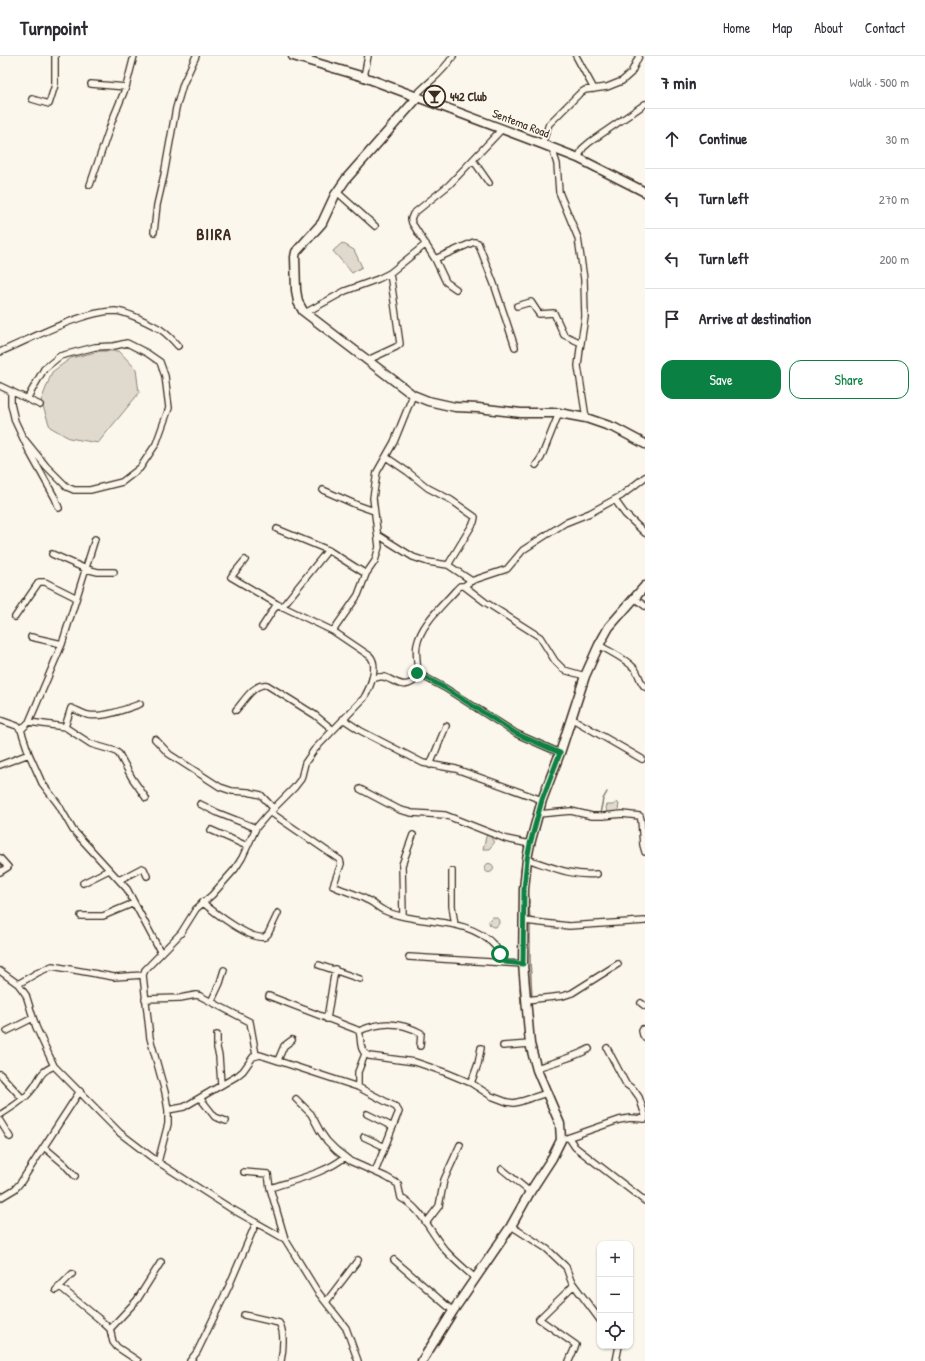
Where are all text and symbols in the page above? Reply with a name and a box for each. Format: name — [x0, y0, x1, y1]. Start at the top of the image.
text: Turnpoint — [20, 15, 88, 41]
text: Home — [723, 18, 750, 37]
text: Map — [772, 18, 792, 37]
text: About — [814, 18, 843, 37]
text: Contact — [865, 18, 905, 37]
text: 7 min — [661, 71, 696, 94]
text: Walk · 500 m — [849, 73, 909, 91]
bar icon: 442 Club — [421, 83, 447, 109]
place label: 442 Club — [450, 88, 487, 105]
street label: Sentema Road — [490, 104, 552, 142]
icon: ahead — [661, 128, 683, 150]
text: Continue — [699, 128, 747, 149]
text: 30 m — [886, 130, 909, 148]
icon: left — [661, 188, 683, 210]
text: Turn left — [699, 188, 749, 209]
text: 270 m — [879, 190, 909, 208]
district label: BIIRA — [196, 223, 232, 245]
icon: left — [661, 248, 683, 270]
text: Turn left — [699, 248, 749, 269]
text: 200 m — [879, 250, 909, 268]
icon: arrive — [661, 308, 683, 330]
text: Arrive at destination — [699, 308, 811, 329]
button: Save — [661, 360, 781, 399]
button: Share — [789, 360, 909, 399]
route end — [408, 664, 426, 682]
route start — [491, 945, 509, 963]
map controls — [597, 1241, 633, 1349]
button: + — [597, 1241, 633, 1277]
button: − — [597, 1277, 633, 1313]
button: locate — [597, 1313, 633, 1349]

